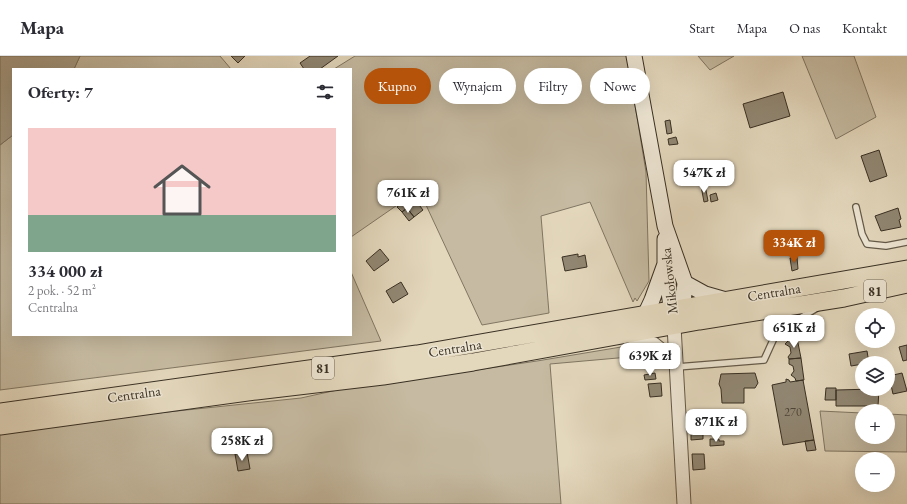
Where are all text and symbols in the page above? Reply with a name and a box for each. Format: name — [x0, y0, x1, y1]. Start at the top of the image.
text: Mapa — [20, 15, 64, 40]
text: Start — [689, 19, 715, 37]
text: Mapa — [737, 19, 767, 37]
text: O nas — [789, 19, 820, 37]
text: Kontakt — [842, 19, 887, 37]
chip: Kupno — [364, 68, 431, 104]
chip: Wynajem — [439, 68, 516, 104]
chip: Filtry — [524, 68, 582, 104]
chip: Nowe — [590, 68, 650, 104]
text: Oferty: 7 — [28, 81, 93, 103]
icon: filters — [314, 81, 336, 103]
icon: home — [146, 154, 218, 226]
pin: 547K zł — [667, 160, 741, 194]
text: 547K zł — [682, 164, 726, 181]
pin: 761K zł — [371, 180, 445, 214]
text: 761K zł — [386, 184, 430, 201]
pin: 334K zł — [757, 230, 831, 264]
text: 334K zł — [772, 234, 816, 251]
street label: Mikołowska — [657, 247, 681, 315]
text: 334 000 zł — [28, 260, 102, 282]
street label: Centralna — [746, 279, 802, 305]
road number: 81 — [864, 280, 886, 302]
text: 2 pok. · 52 m² — [28, 282, 96, 299]
text: Centralna — [28, 299, 78, 316]
map controls — [855, 308, 895, 492]
button: locate — [855, 308, 895, 348]
pin: 651K zł — [757, 315, 831, 349]
text: 651K zł — [772, 319, 816, 336]
street label: Centralna — [427, 335, 483, 361]
pin: 639K zł — [613, 343, 687, 377]
text: 639K zł — [628, 347, 672, 364]
button: layers — [855, 356, 895, 396]
road number: 81 — [312, 357, 334, 379]
street label: Centralna — [106, 381, 162, 407]
house number: 270 — [784, 404, 802, 420]
button: + — [855, 404, 895, 444]
pin: 871K zł — [679, 409, 753, 443]
text: 871K zł — [694, 413, 738, 430]
pin: 258K zł — [205, 428, 279, 462]
text: 258K zł — [220, 432, 264, 449]
button: − — [855, 452, 895, 492]

